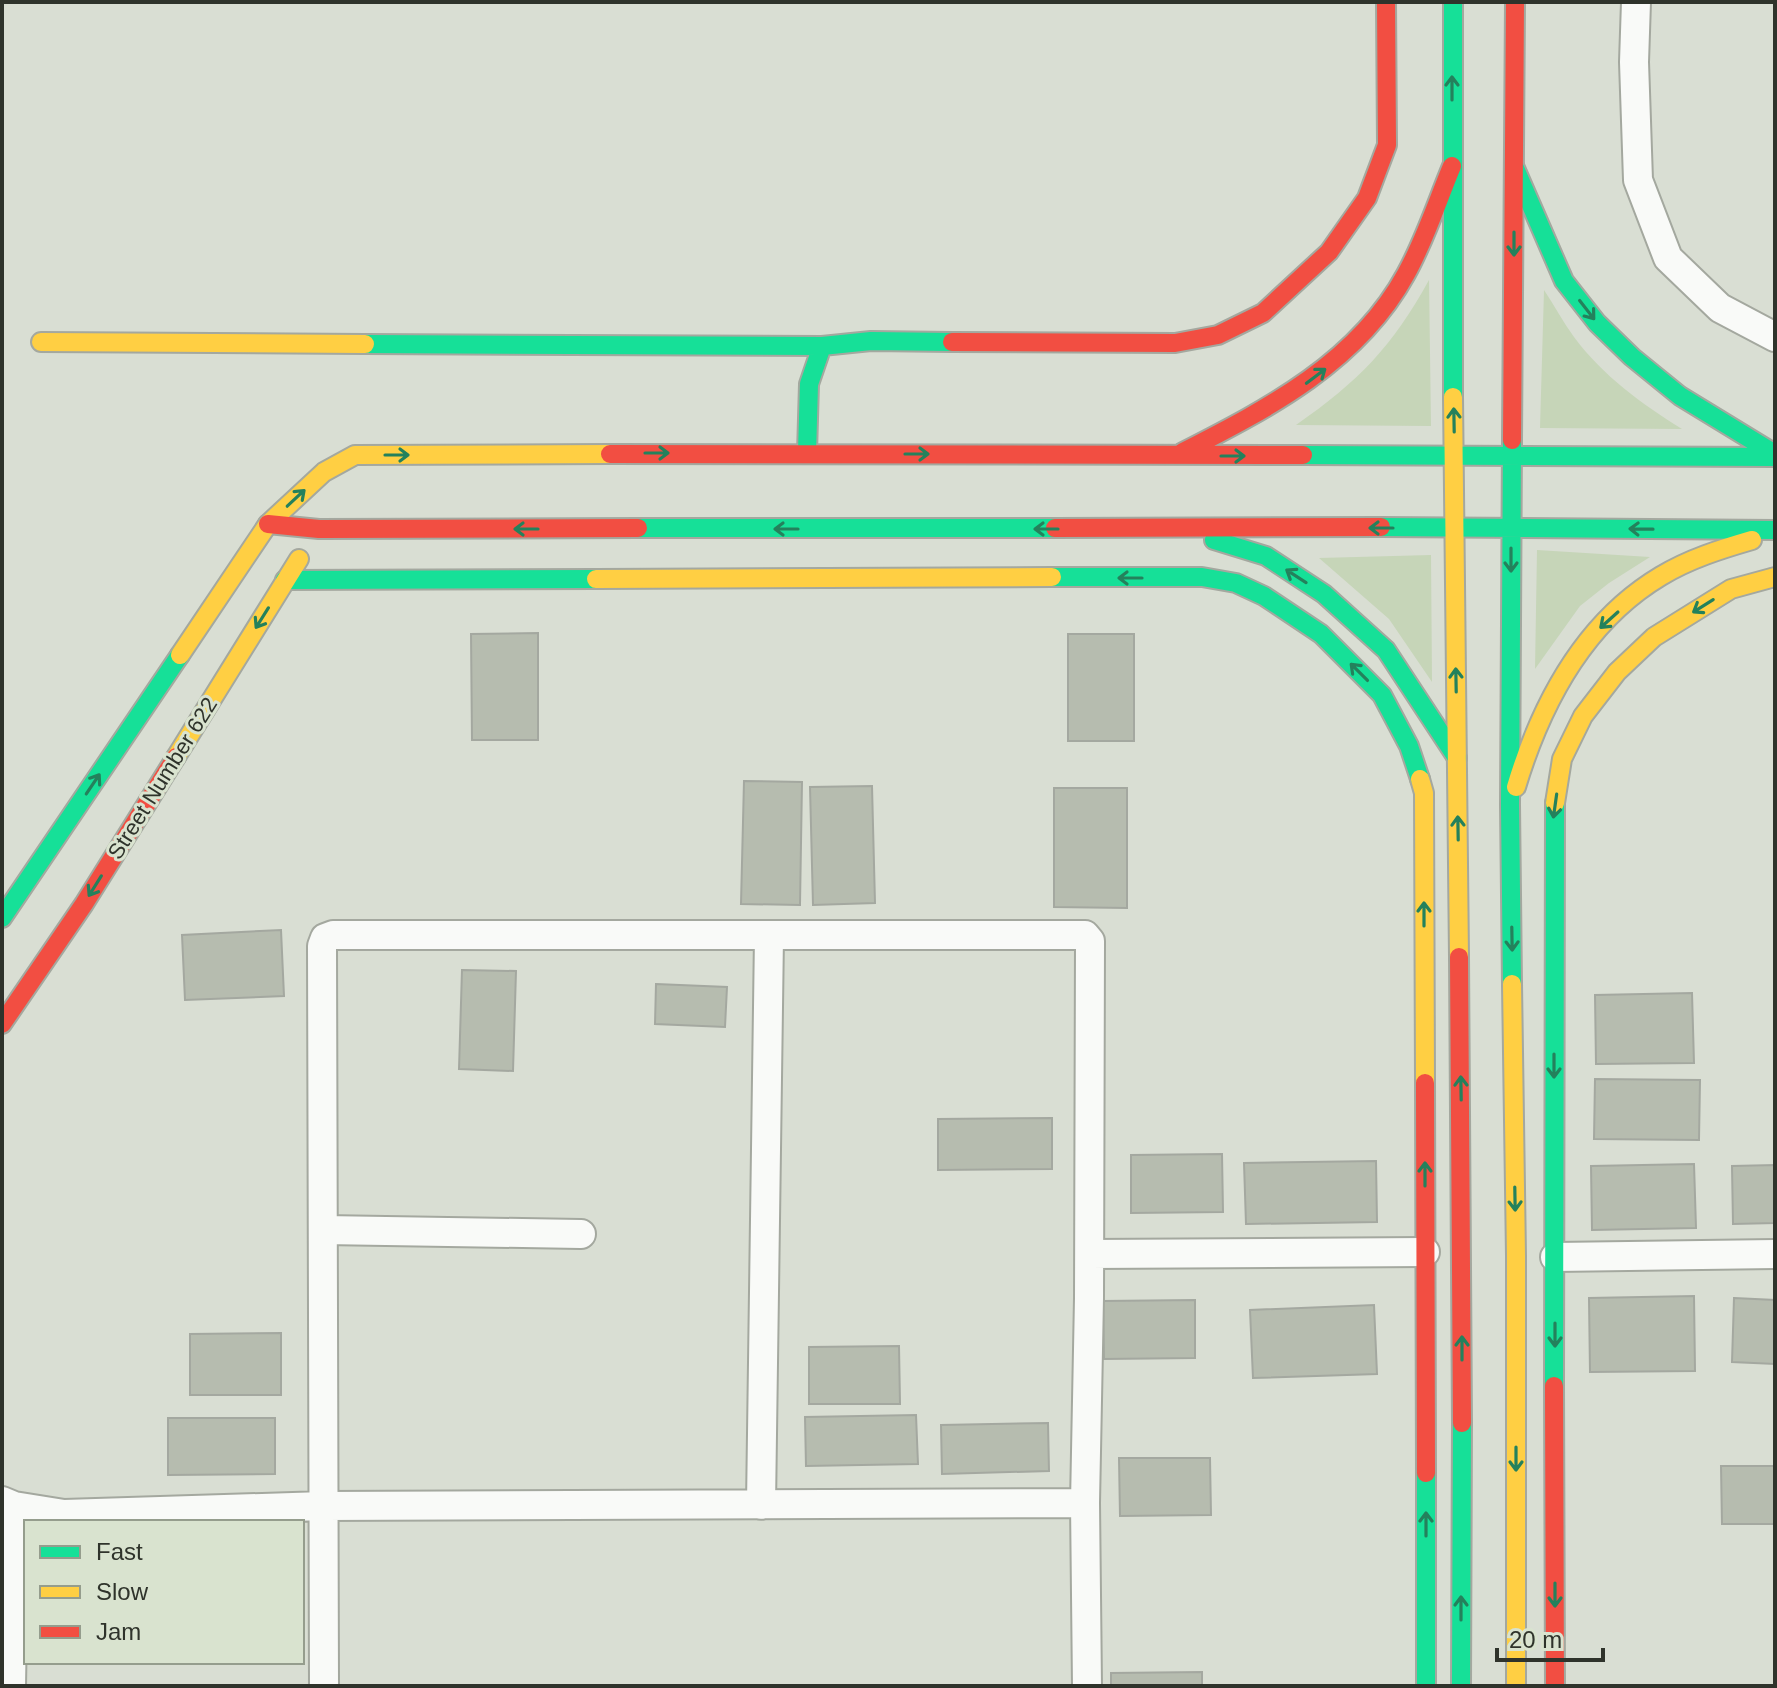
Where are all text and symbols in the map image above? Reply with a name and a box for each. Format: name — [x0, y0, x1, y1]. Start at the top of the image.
one-way arrow — [1444, 75, 1460, 102]
one-way arrow — [1506, 230, 1522, 257]
one-way arrow — [1578, 299, 1595, 320]
one-way arrow — [1305, 367, 1327, 384]
one-way arrow — [1446, 407, 1462, 434]
one-way arrow — [643, 446, 670, 461]
one-way arrow — [903, 446, 930, 461]
one-way arrow — [383, 447, 410, 463]
one-way arrow — [1219, 448, 1246, 464]
one-way arrow — [286, 488, 306, 507]
one-way arrow — [1368, 520, 1395, 536]
one-way arrow — [513, 521, 540, 537]
one-way arrow — [773, 521, 800, 537]
one-way arrow — [1033, 521, 1060, 537]
one-way arrow — [1628, 521, 1655, 537]
one-way arrow — [1503, 546, 1519, 573]
one-way arrow — [1285, 567, 1308, 583]
one-way arrow — [1117, 570, 1144, 586]
one-way arrow — [1693, 598, 1715, 615]
one-way arrow — [253, 606, 269, 629]
one-way arrow — [1600, 610, 1620, 628]
one-way arrow — [1350, 663, 1369, 682]
one-way arrow — [1448, 667, 1464, 694]
street label: Street Number 622 — [103, 693, 222, 864]
one-way arrow — [84, 773, 101, 795]
one-way arrow — [1547, 793, 1562, 818]
one-way arrow — [1450, 815, 1466, 842]
one-way arrow — [87, 874, 103, 897]
one-way arrow — [1416, 901, 1432, 928]
one-way arrow — [1504, 925, 1520, 952]
one-way arrow — [1546, 1052, 1562, 1079]
one-way arrow — [1453, 1075, 1469, 1102]
one-way arrow — [1417, 1161, 1433, 1188]
one-way arrow — [1507, 1185, 1523, 1212]
one-way arrow — [1547, 1321, 1563, 1348]
one-way arrow — [1454, 1335, 1470, 1362]
one-way arrow — [1508, 1445, 1524, 1472]
one-way arrow — [1418, 1511, 1434, 1538]
legend — [24, 1520, 304, 1664]
text: Fast — [96, 1538, 143, 1565]
text: Slow — [96, 1578, 149, 1605]
one-way arrow — [1547, 1581, 1563, 1608]
one-way arrow — [1453, 1595, 1469, 1622]
scale bar — [1497, 1612, 1603, 1662]
text: Jam — [96, 1618, 141, 1645]
text: 20 m — [1509, 1626, 1562, 1653]

